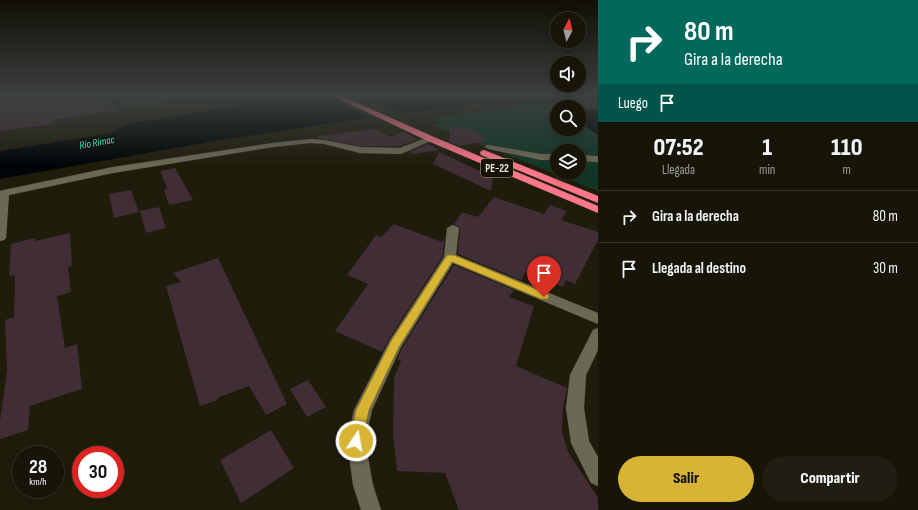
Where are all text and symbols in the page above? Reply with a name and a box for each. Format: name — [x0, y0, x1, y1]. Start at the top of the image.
north arrow — [550, 12, 586, 48]
map controls — [550, 12, 586, 180]
text: 80 m — [684, 15, 733, 48]
icon: right — [618, 16, 670, 68]
text: Gira a la derecha — [684, 49, 783, 70]
button: sound — [550, 56, 586, 92]
icon: arrive — [656, 92, 678, 114]
text: Luego — [618, 94, 648, 113]
button: search — [550, 100, 586, 136]
water label: Río Rímac — [78, 133, 117, 152]
text: 07:52 — [654, 133, 704, 162]
text: 1 — [762, 133, 772, 162]
text: 110 — [831, 133, 862, 162]
button: layers — [550, 144, 586, 180]
road number: PE-22 — [481, 159, 513, 177]
text: Llegada — [662, 162, 695, 178]
text: min — [759, 162, 775, 178]
text: m — [843, 162, 851, 178]
icon: right — [618, 206, 640, 228]
text: Gira a la derecha — [652, 207, 739, 226]
text: 80 m — [873, 207, 898, 226]
pin — [527, 256, 561, 297]
icon: arrive — [618, 258, 640, 280]
text: Llegada al destino — [652, 259, 746, 278]
text: 30 m — [873, 259, 898, 278]
icon: arrive — [533, 262, 555, 284]
position arrow — [335, 420, 377, 462]
speed limit sign: 30 — [72, 446, 124, 498]
text: 28 — [29, 455, 47, 479]
button: Salir — [618, 456, 754, 502]
button: Compartir — [762, 456, 898, 502]
text: km/h — [29, 476, 47, 488]

